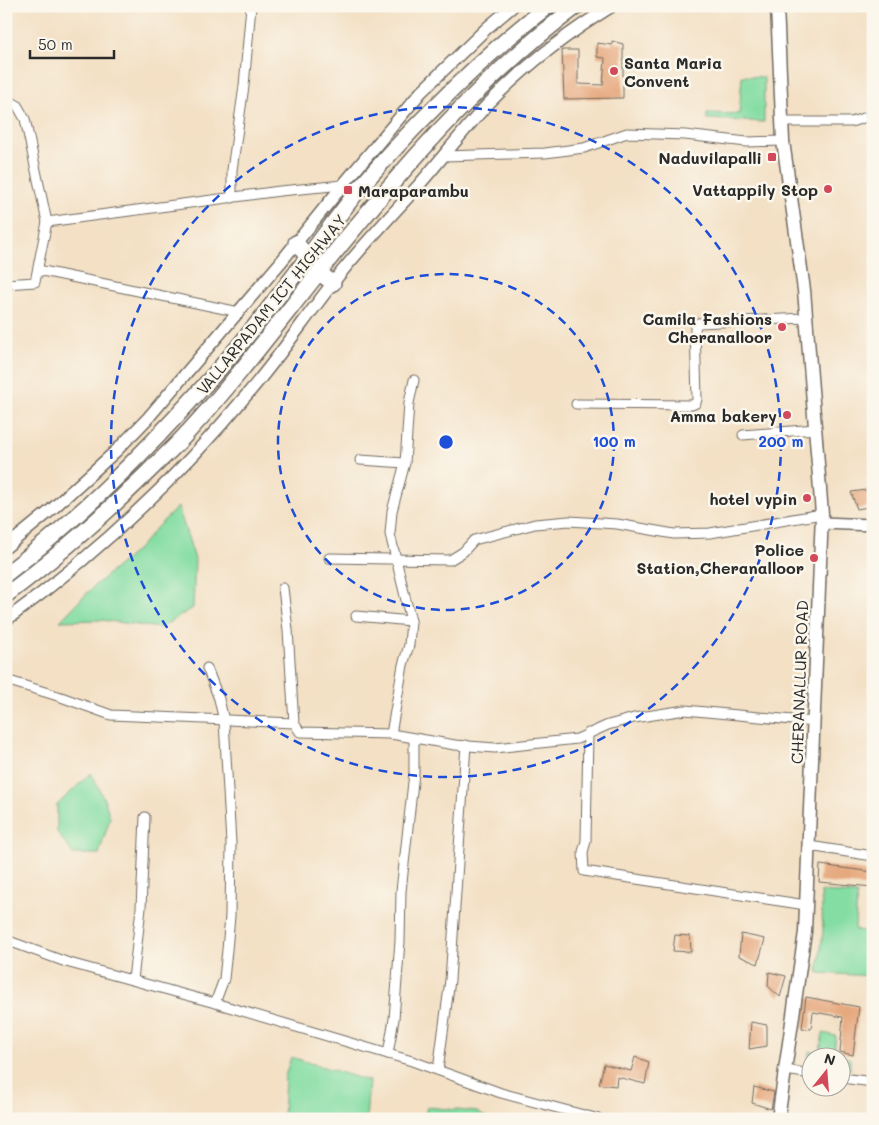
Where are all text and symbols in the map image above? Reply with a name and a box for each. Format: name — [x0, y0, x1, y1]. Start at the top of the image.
scale bar — [30, 28, 114, 60]
text: 50 m — [38, 34, 73, 54]
place label: Santa Maria Convent — [624, 52, 722, 91]
marker: Santa Maria Convent — [608, 65, 620, 77]
place label: Naduvilapalli — [659, 147, 762, 168]
marker: Naduvilapalli — [766, 151, 778, 163]
place label: Vattappily Stop — [692, 179, 818, 200]
place label: Maraparambu — [358, 180, 469, 201]
marker: Vattappily Stop — [822, 183, 834, 195]
marker: Maraparambu — [342, 184, 354, 196]
street label: VALLARPADAM ICT HIGHWAY — [192, 209, 350, 399]
place label: Camila Fashions Cheranalloor — [642, 308, 772, 347]
marker: Camila Fashions Cheranalloor — [776, 321, 788, 333]
place label: Amma bakery — [670, 405, 777, 426]
marker: Amma bakery — [781, 409, 793, 421]
text: 100 m — [592, 431, 636, 451]
text: 200 m — [759, 431, 804, 451]
centre of rings — [437, 433, 455, 451]
place label: hotel vypin — [709, 488, 797, 509]
marker: hotel vypin — [801, 492, 813, 504]
place label: Police Station,Cheranalloor — [636, 539, 804, 578]
marker: Police Station,Cheranalloor — [808, 552, 820, 564]
street label: CHERANALLUR ROAD — [786, 600, 812, 764]
north arrow — [802, 1048, 852, 1098]
text: N — [822, 1048, 838, 1070]

